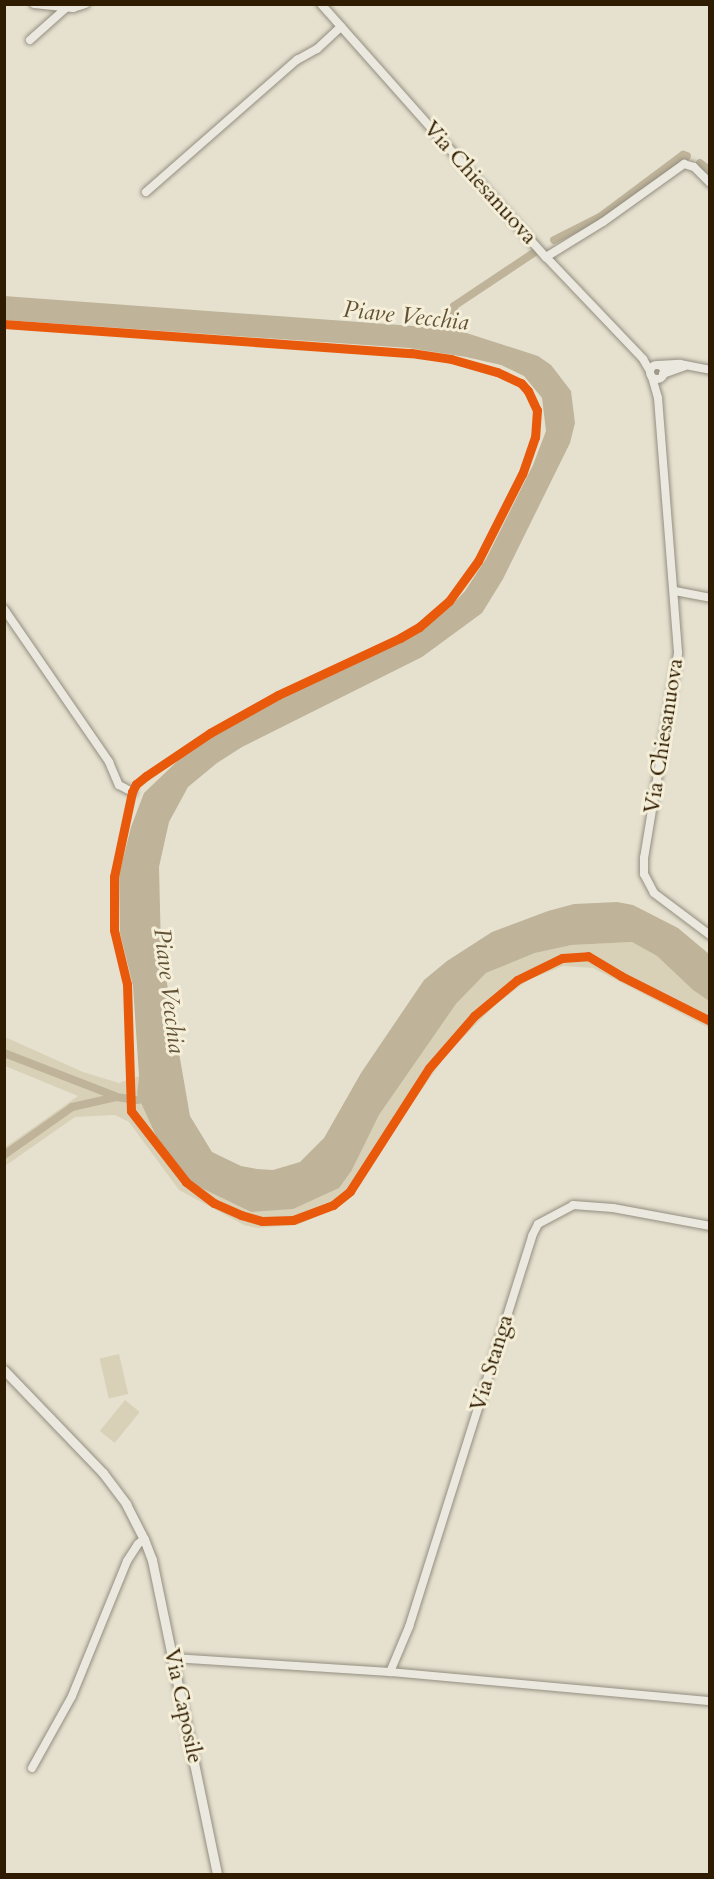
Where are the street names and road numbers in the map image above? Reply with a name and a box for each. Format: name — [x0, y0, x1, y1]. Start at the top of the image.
street label: Via Chiesanuova — [418, 116, 542, 250]
street label: Via Chiesanuova — [639, 656, 689, 816]
street label: Via Stanga — [465, 1312, 519, 1414]
street label: Via Caposile — [158, 1646, 208, 1766]

